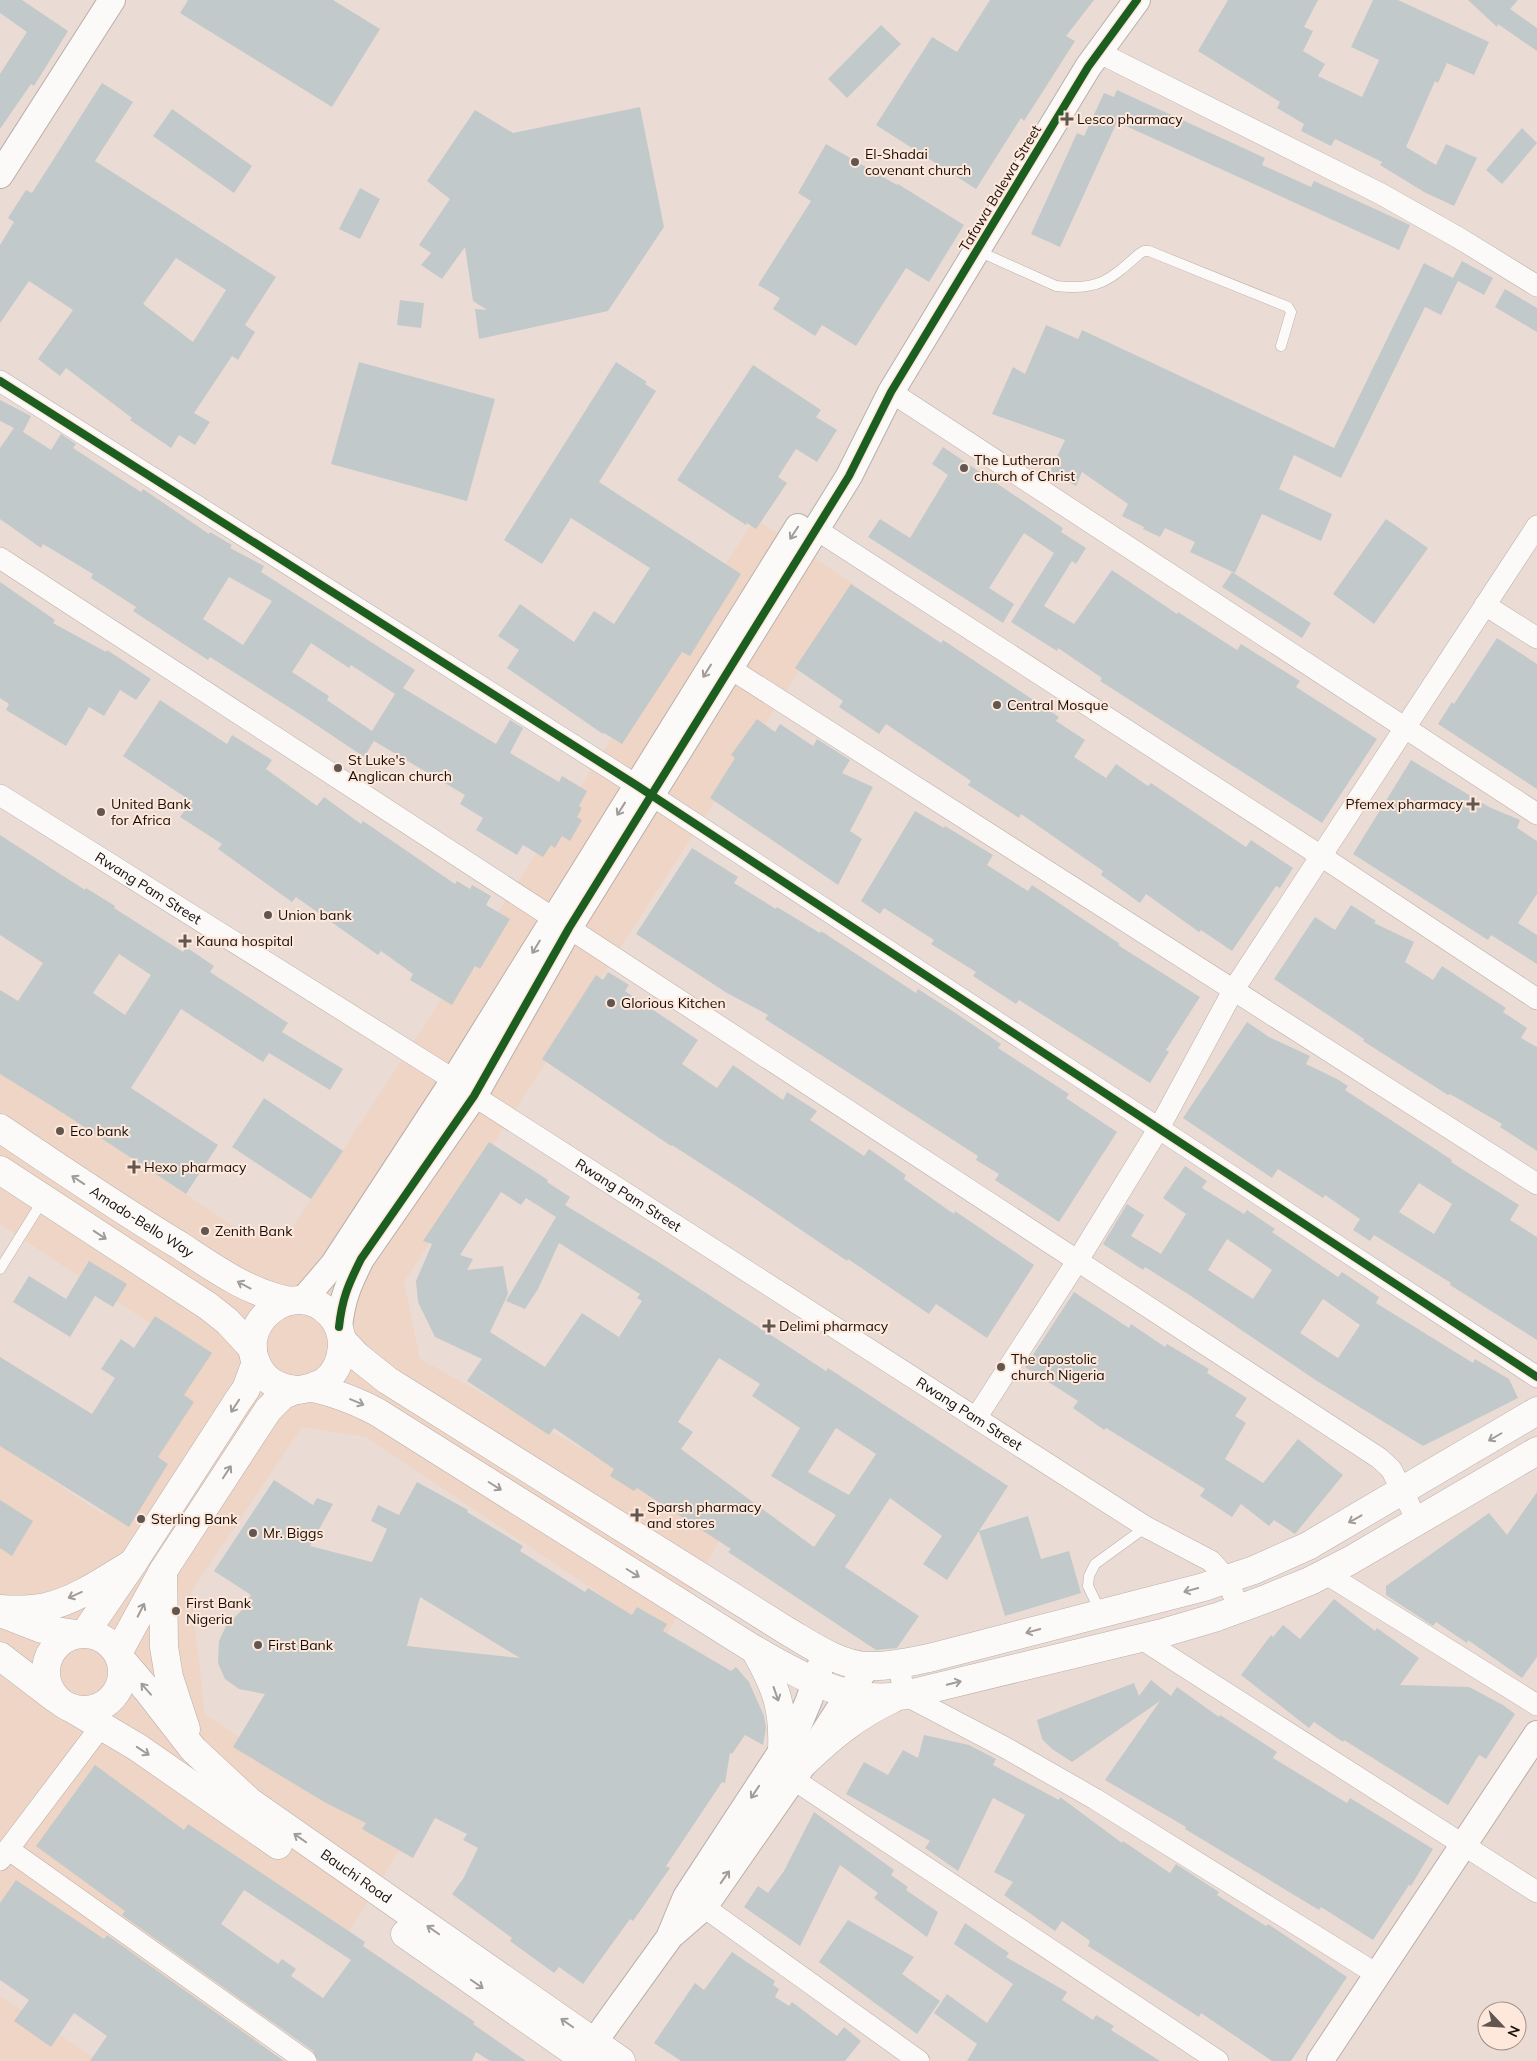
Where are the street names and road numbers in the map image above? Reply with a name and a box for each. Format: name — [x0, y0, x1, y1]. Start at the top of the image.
street label: Tafawa Balewa Street — [955, 121, 1045, 255]
street label: Rwang Pam Street — [92, 848, 205, 928]
street label: Rwang Pam Street — [572, 1154, 685, 1236]
street label: Amado-Bello Way — [87, 1182, 198, 1262]
street label: Rwang Pam Street — [913, 1373, 1026, 1454]
street label: Bauchi Road — [317, 1845, 395, 1907]

